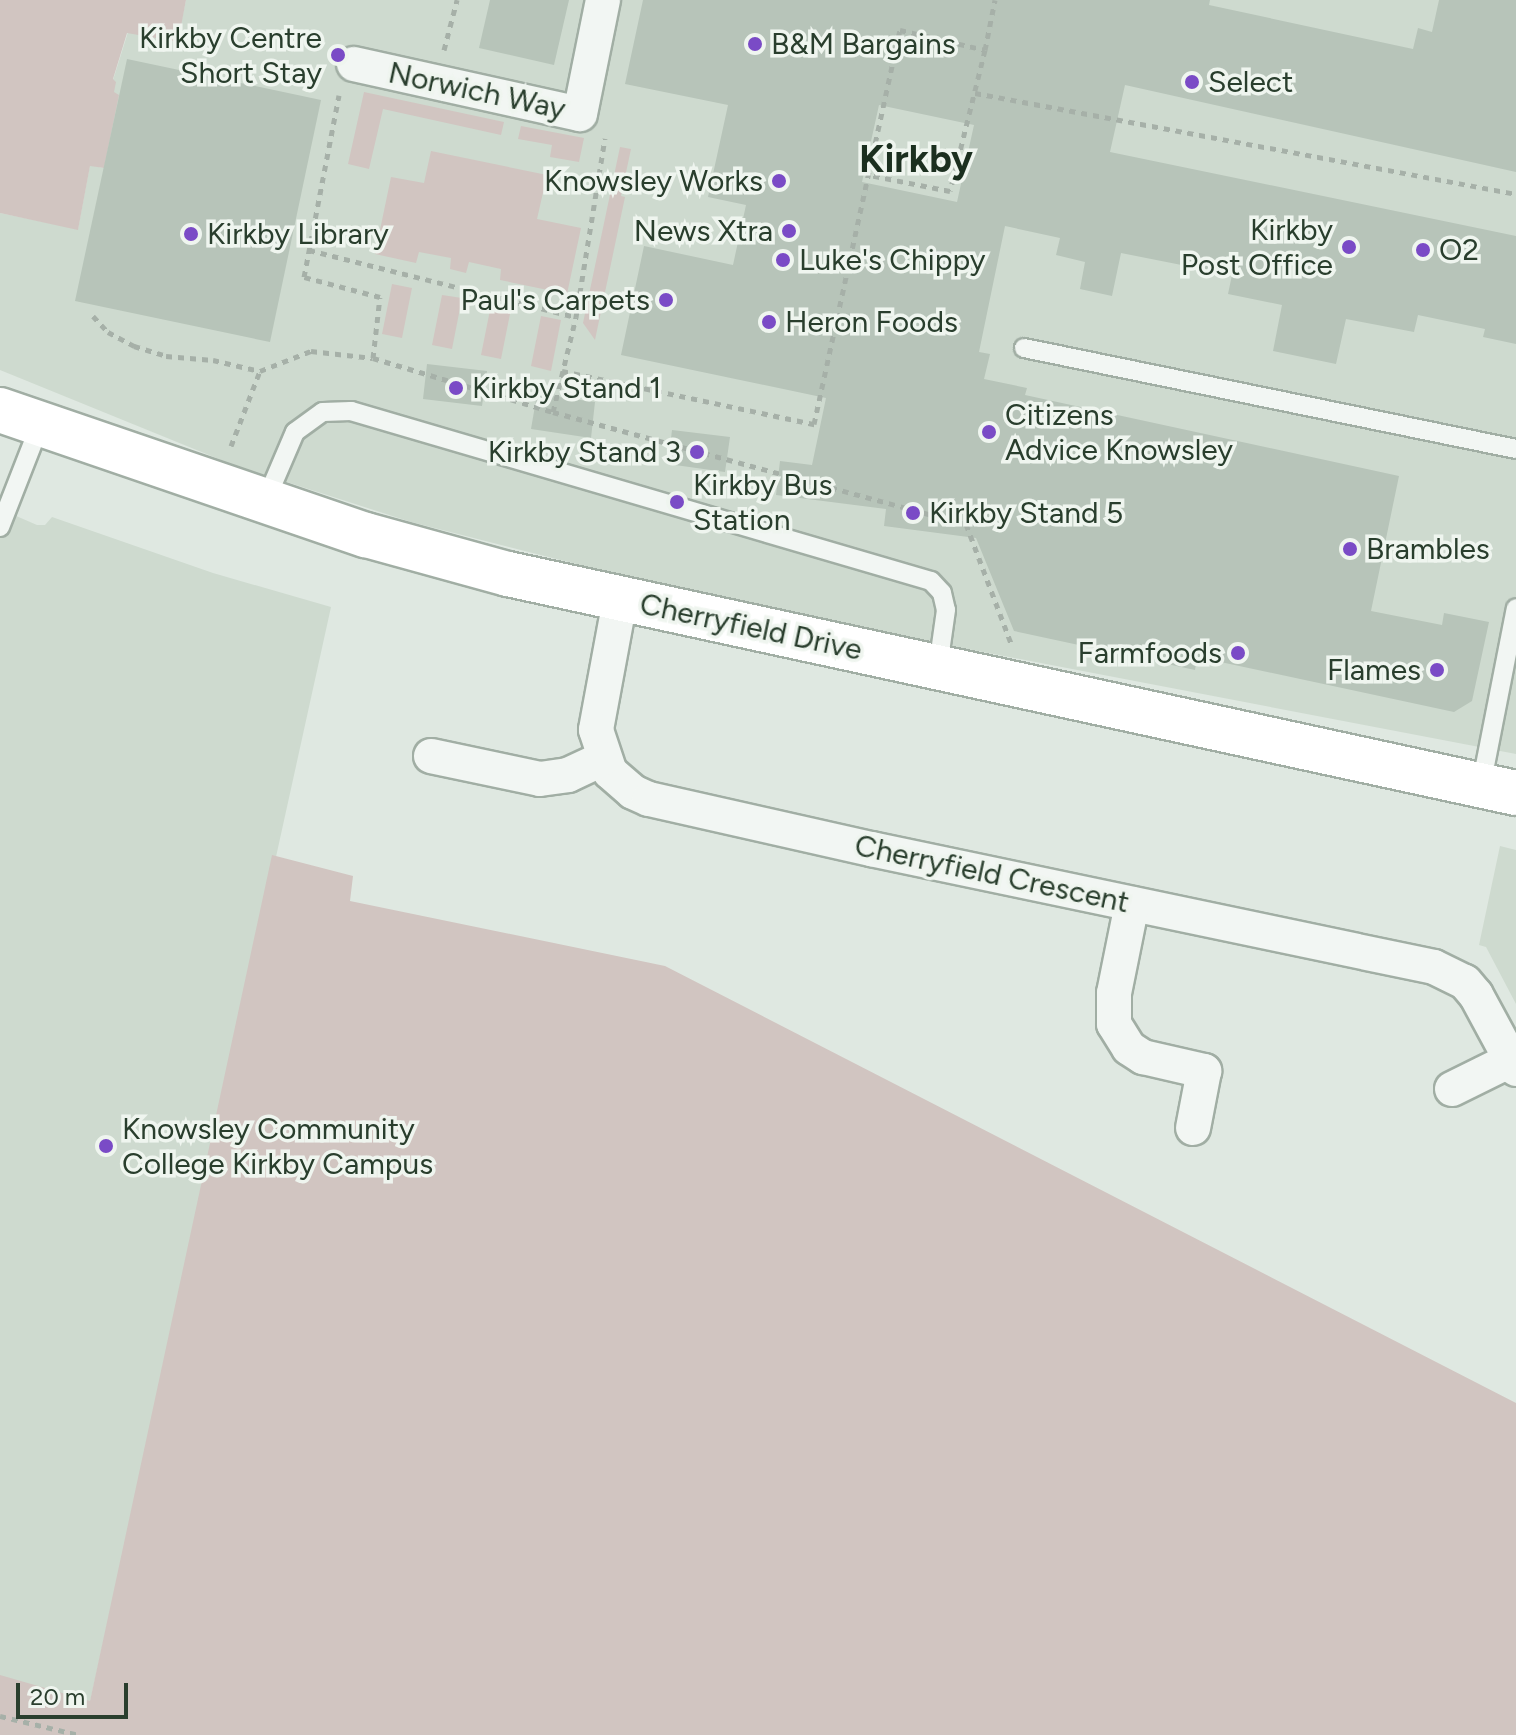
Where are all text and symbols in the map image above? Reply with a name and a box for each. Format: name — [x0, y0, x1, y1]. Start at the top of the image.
place label: Kirkby Centre Short Stay — [139, 20, 322, 90]
place label: B&M Bargains — [771, 26, 956, 62]
marker: B&M Bargains — [746, 35, 764, 53]
marker: Kirkby Centre Short Stay — [329, 46, 347, 64]
street label: Norwich Way — [385, 55, 569, 127]
place label: Select — [1208, 64, 1293, 100]
marker: Select — [1183, 73, 1201, 91]
district label: Kirkby — [859, 137, 973, 183]
place label: Knowsley Works — [544, 163, 763, 199]
marker: Knowsley Works — [770, 172, 788, 190]
place label: Kirkby Post Office — [1181, 212, 1333, 282]
place label: News Xtra — [634, 213, 773, 249]
place label: Kirkby Library — [207, 216, 389, 252]
marker: News Xtra — [780, 222, 798, 240]
marker: Kirkby Library — [182, 225, 200, 243]
place label: O2 — [1439, 232, 1479, 268]
marker: Kirkby Post Office — [1340, 238, 1358, 256]
marker: O2 — [1414, 241, 1432, 259]
place label: Luke's Chippy — [799, 242, 986, 278]
marker: Luke's Chippy — [774, 251, 792, 269]
place label: Paul's Carpets — [460, 282, 650, 318]
marker: Paul's Carpets — [657, 291, 675, 309]
place label: Heron Foods — [785, 304, 958, 340]
marker: Heron Foods — [760, 313, 778, 331]
place label: Kirkby Stand 1 — [472, 370, 661, 406]
marker: Kirkby Stand 1 — [447, 379, 465, 397]
place label: Citizens Advice Knowsley — [1005, 397, 1233, 468]
marker: Citizens Advice Knowsley — [980, 423, 998, 441]
place label: Kirkby Stand 3 — [488, 434, 681, 470]
marker: Kirkby Stand 3 — [688, 443, 706, 461]
place label: Kirkby Bus Station — [693, 467, 832, 538]
marker: Kirkby Bus Station — [668, 493, 686, 511]
place label: Kirkby Stand 5 — [929, 495, 1123, 531]
marker: Kirkby Stand 5 — [904, 504, 922, 522]
place label: Brambles — [1366, 531, 1490, 567]
marker: Brambles — [1341, 540, 1359, 558]
street label: Cherryfield Drive — [637, 586, 865, 668]
place label: Farmfoods — [1078, 635, 1222, 671]
marker: Farmfoods — [1229, 644, 1247, 662]
place label: Flames — [1327, 652, 1421, 688]
marker: Flames — [1428, 661, 1446, 679]
street label: Cherryfield Crescent — [851, 827, 1133, 921]
place label: Knowsley Community College Kirkby Campus — [122, 1111, 433, 1182]
marker: Knowsley Community College Kirkby Campus — [97, 1137, 115, 1155]
scale bar — [20, 1667, 132, 1717]
text: 20 m — [30, 1682, 85, 1711]

